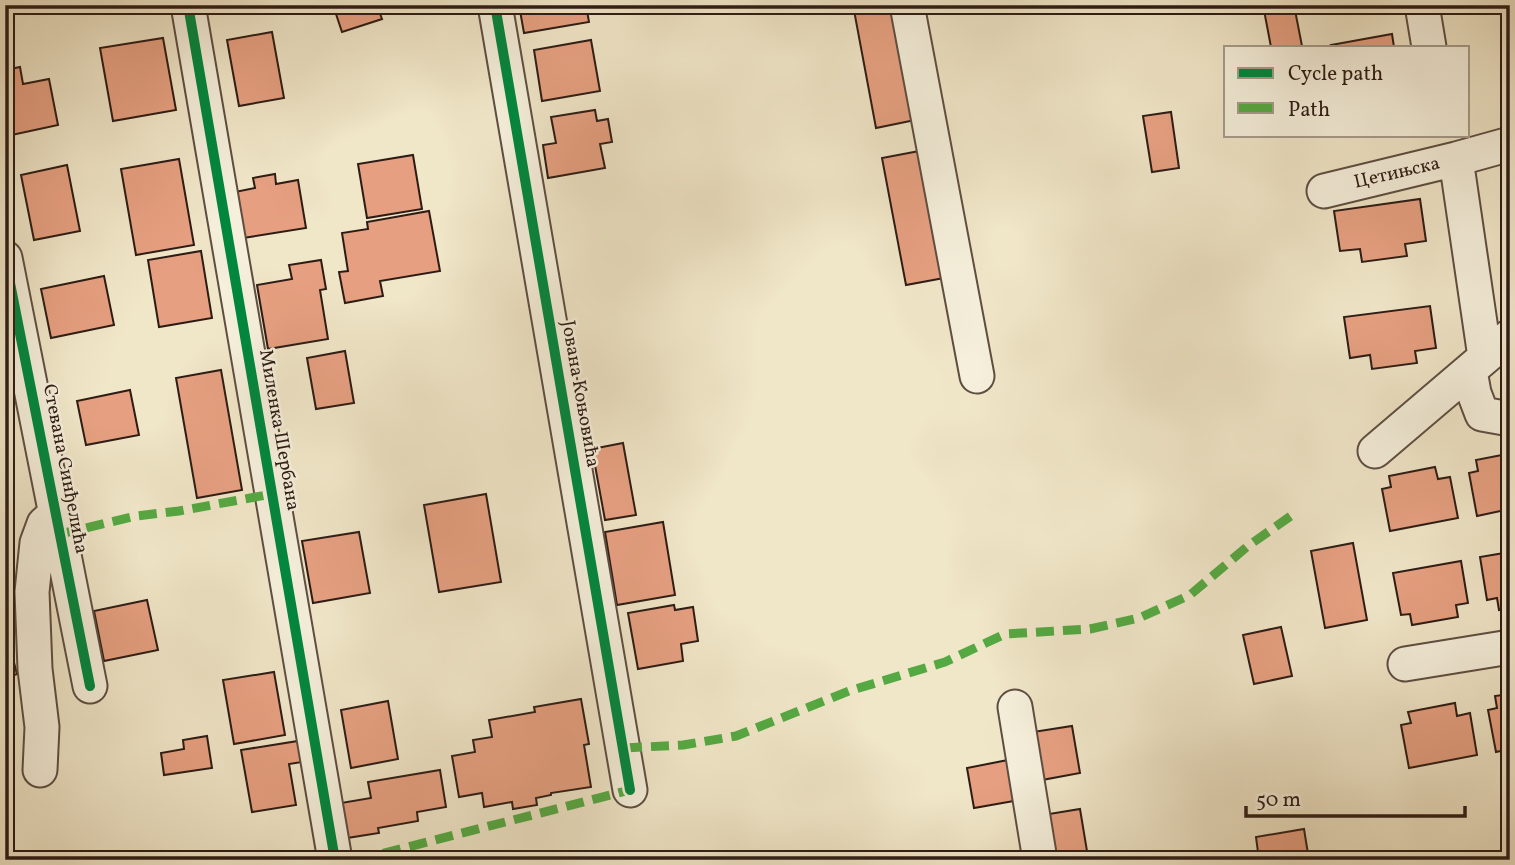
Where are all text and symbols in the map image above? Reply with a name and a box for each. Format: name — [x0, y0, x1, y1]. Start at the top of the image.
legend — [1224, 46, 1470, 136]
text: Cycle path — [1288, 60, 1383, 89]
text: Path — [1288, 96, 1330, 125]
street label: Цетињска — [1352, 151, 1442, 195]
street label: Јована Коњовића — [554, 318, 606, 470]
street label: Миленка Шербана — [252, 347, 306, 513]
street label: Стевана Синђелића — [36, 382, 94, 556]
scale bar — [1246, 774, 1464, 818]
text: 50 m — [1256, 786, 1301, 815]

